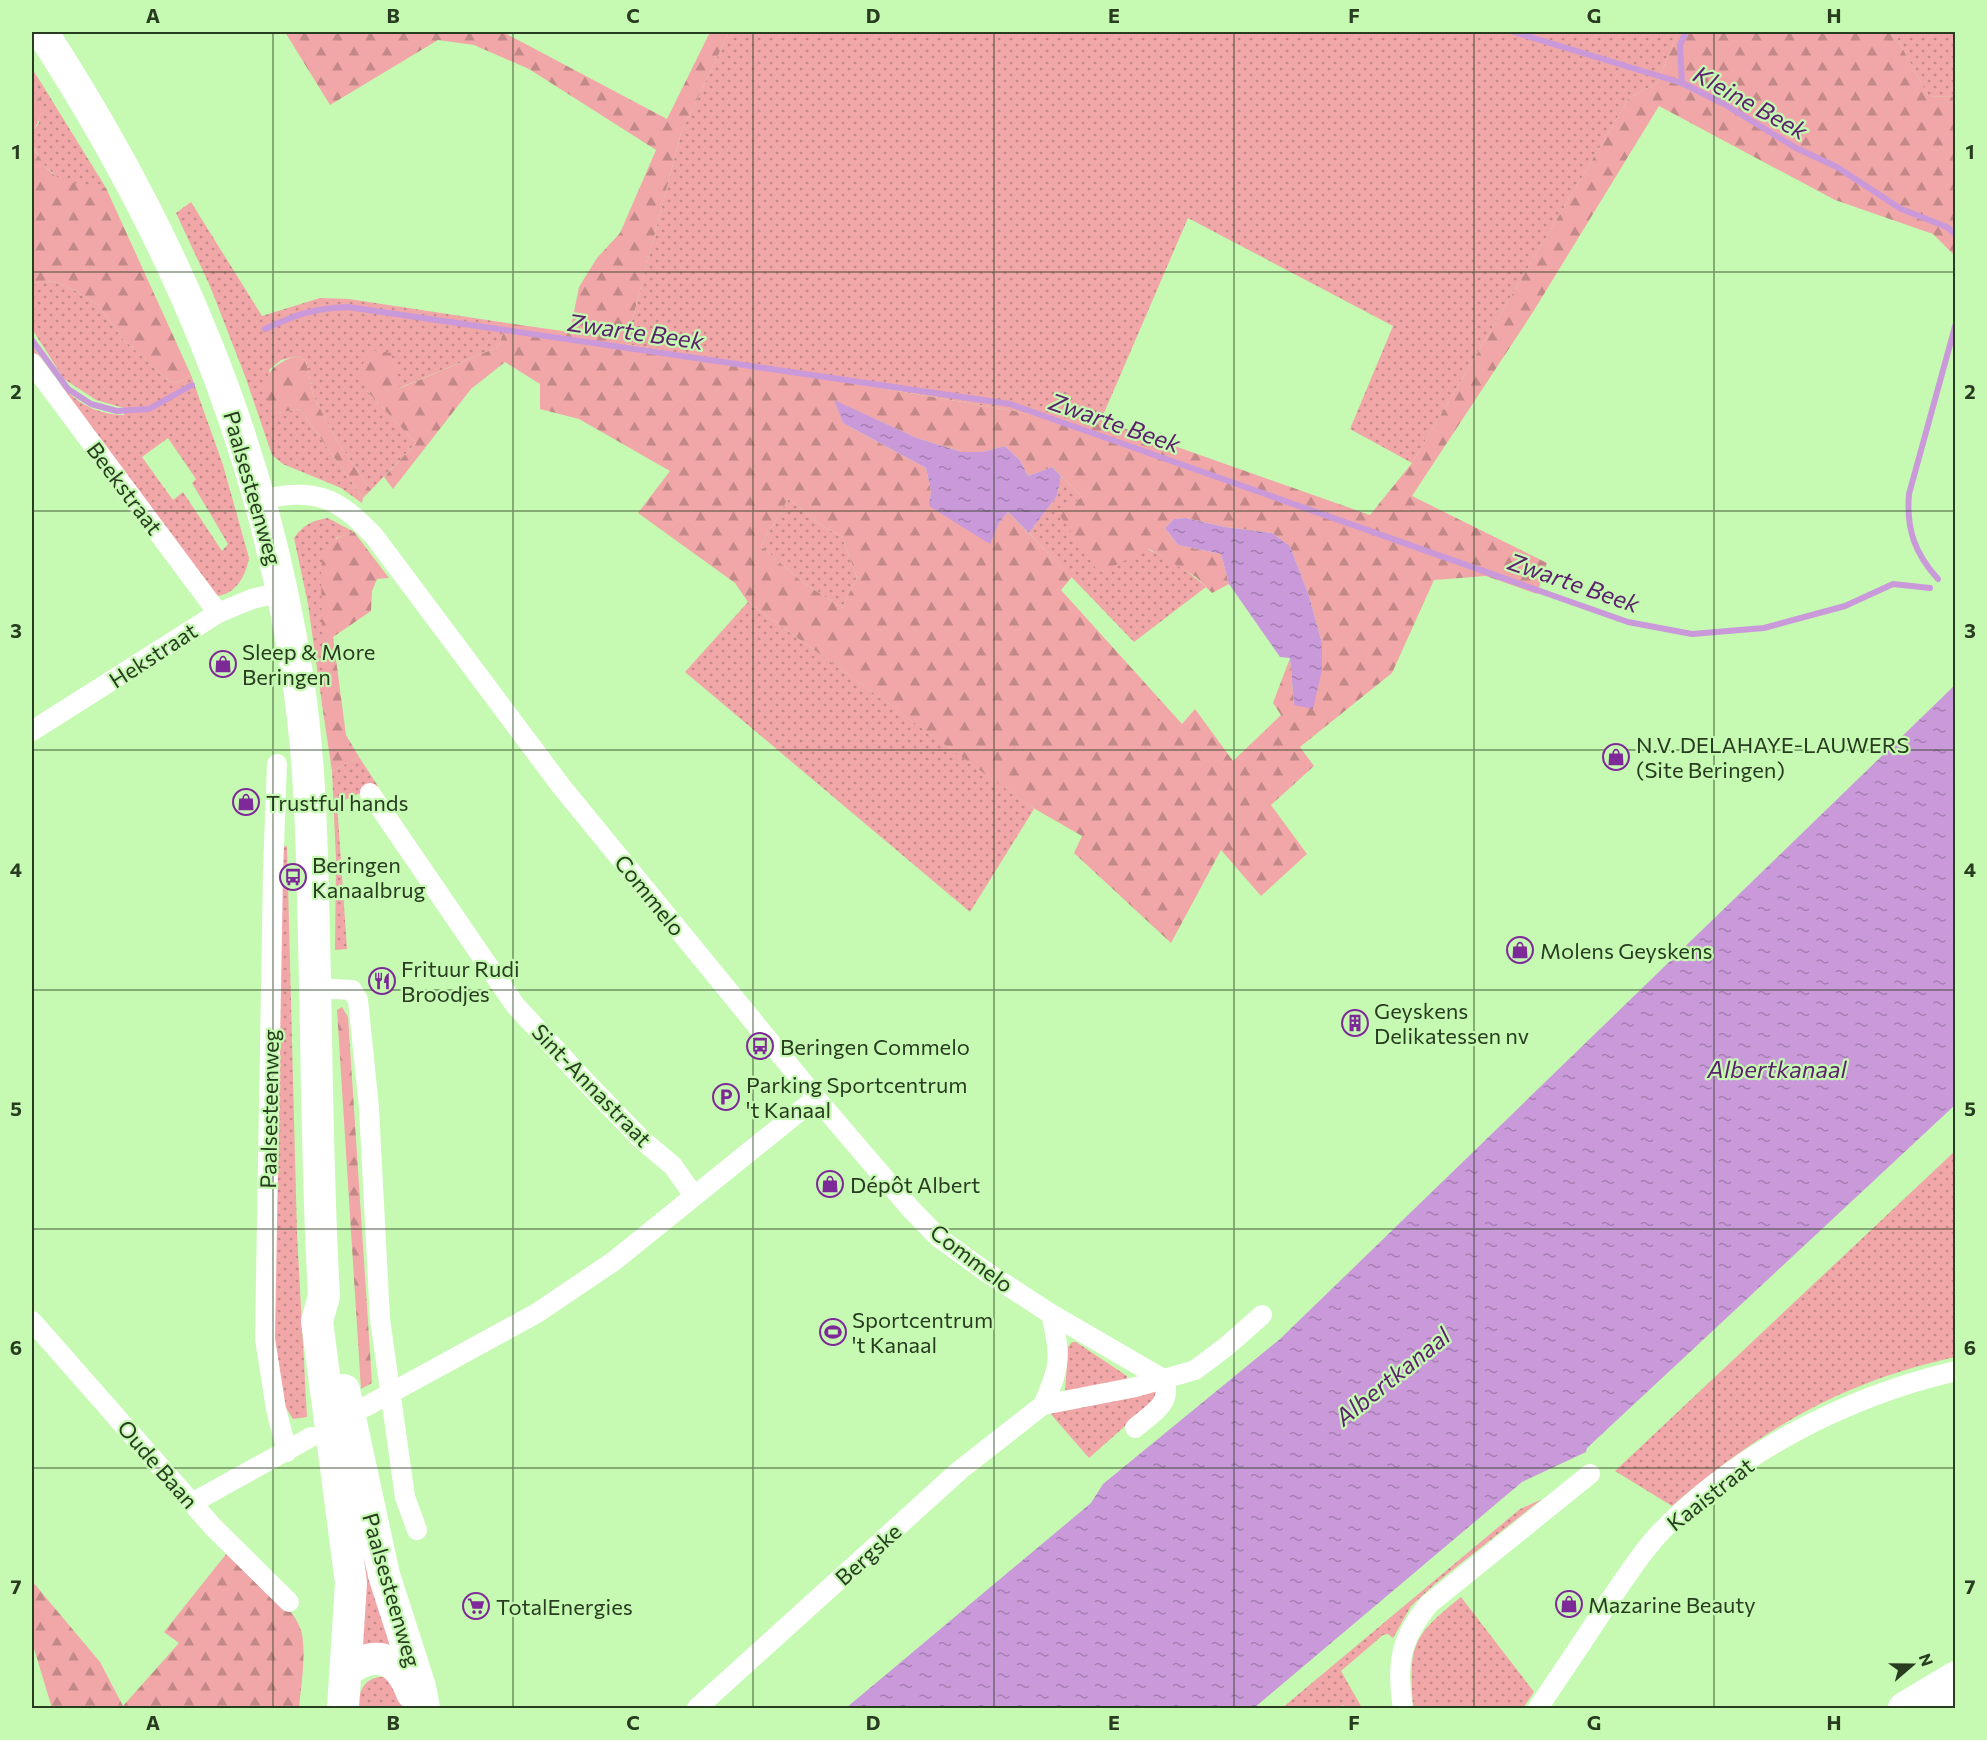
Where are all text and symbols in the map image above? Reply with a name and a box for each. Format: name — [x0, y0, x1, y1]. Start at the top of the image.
text: A — [146, 3, 160, 27]
text: B — [386, 3, 400, 27]
text: C — [626, 3, 640, 27]
text: D — [866, 3, 880, 27]
text: E — [1108, 3, 1120, 27]
text: F — [1348, 3, 1360, 27]
text: G — [1587, 3, 1601, 27]
text: H — [1827, 3, 1842, 27]
water label: Kleine Beek — [1689, 59, 1814, 146]
text: 1 — [11, 139, 21, 163]
text: 1 — [1965, 139, 1975, 163]
water label: Zwarte Beek — [565, 307, 707, 355]
text: 2 — [10, 379, 22, 403]
text: 2 — [1964, 379, 1976, 403]
water label: Zwarte Beek — [1045, 386, 1185, 458]
street label: Paalsesteenweg — [218, 408, 288, 568]
street label: Beekstraat — [81, 436, 169, 540]
water label: Zwarte Beek — [1504, 546, 1644, 618]
street label: Hekstraat — [104, 617, 202, 693]
text: 3 — [10, 618, 22, 642]
text: 3 — [1964, 618, 1976, 642]
place label: Sleep & More Beringen — [242, 638, 375, 690]
shop icon: Sleep & More Beringen — [208, 649, 238, 679]
place label: N.V. DELAHAYE-LAUWERS (Site Beringen) — [1636, 731, 1910, 783]
shop icon: N.V. DELAHAYE-LAUWERS (Site Beringen) — [1601, 742, 1631, 772]
shop icon: Trustful hands — [231, 787, 261, 817]
place label: Trustful hands — [266, 789, 409, 816]
street label: Commelo — [609, 849, 691, 941]
place label: Beringen Kanaalbrug — [312, 851, 426, 903]
text: 4 — [10, 857, 22, 881]
text: 4 — [1964, 857, 1976, 881]
bus stop icon: Beringen Kanaalbrug — [278, 862, 308, 892]
shop icon: Molens Geyskens — [1505, 935, 1535, 965]
place label: Molens Geyskens — [1540, 937, 1713, 964]
place label: Frituur Rudi Broodjes — [401, 955, 520, 1007]
restaurant icon: Frituur Rudi Broodjes — [367, 966, 397, 996]
place label: Geyskens Delikatessen nv — [1374, 997, 1529, 1049]
building icon: Geyskens Delikatessen nv — [1340, 1008, 1370, 1038]
street label: Sint-Annastraat — [527, 1018, 657, 1152]
street label: Paalsesteenweg — [254, 1029, 284, 1189]
bus stop icon: Beringen Commelo — [745, 1031, 775, 1061]
place label: Beringen Commelo — [780, 1033, 970, 1060]
water label: Albertkanaal — [1706, 1054, 1848, 1083]
place label: Parking Sportcentrum 't Kanaal — [746, 1071, 968, 1123]
parking icon: Parking Sportcentrum 't Kanaal — [711, 1082, 741, 1112]
text: 5 — [10, 1096, 22, 1120]
text: 5 — [1964, 1096, 1976, 1120]
shop icon: Dépôt Albert — [815, 1169, 845, 1199]
place label: Dépôt Albert — [850, 1171, 980, 1198]
street label: Commelo — [925, 1218, 1019, 1298]
place label: Sportcentrum 't Kanaal — [852, 1306, 993, 1358]
sports icon: Sportcentrum 't Kanaal — [818, 1317, 848, 1347]
water label: Albertkanaal — [1328, 1320, 1456, 1432]
text: 6 — [10, 1335, 22, 1359]
text: 6 — [1964, 1335, 1976, 1359]
street label: Oude Baan — [112, 1414, 204, 1514]
street label: Kaaistraat — [1661, 1452, 1759, 1536]
street label: Paalsesteenweg — [357, 1510, 427, 1670]
street label: Bergske — [829, 1517, 907, 1591]
text: 7 — [11, 1574, 22, 1598]
text: 7 — [1965, 1574, 1976, 1598]
shop icon: Mazarine Beauty — [1554, 1589, 1584, 1619]
supermarket icon: TotalEnergies — [461, 1591, 491, 1621]
place label: Mazarine Beauty — [1588, 1591, 1756, 1618]
place label: TotalEnergies — [496, 1593, 633, 1620]
north arrow — [1882, 1635, 1942, 1695]
text: N — [1916, 1651, 1938, 1669]
text: A — [146, 1710, 160, 1734]
text: B — [386, 1710, 400, 1734]
text: C — [626, 1710, 640, 1734]
text: D — [866, 1710, 880, 1734]
text: E — [1108, 1710, 1120, 1734]
text: F — [1348, 1710, 1360, 1734]
text: G — [1587, 1710, 1601, 1734]
text: H — [1827, 1710, 1842, 1734]

